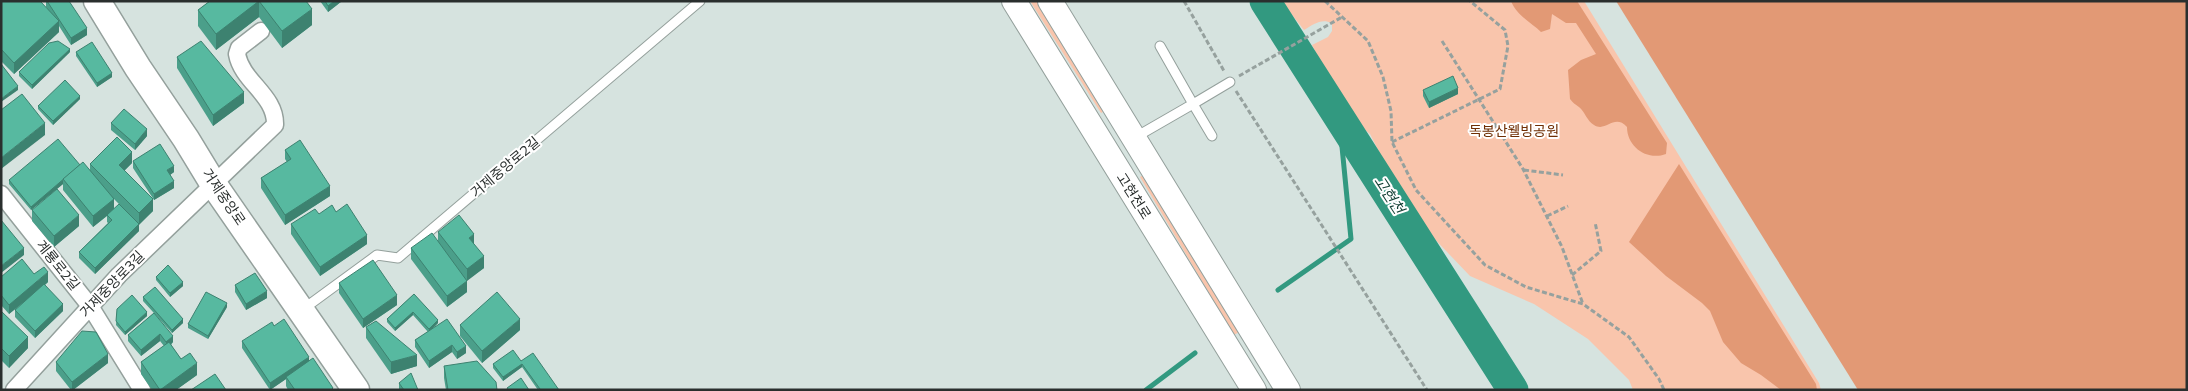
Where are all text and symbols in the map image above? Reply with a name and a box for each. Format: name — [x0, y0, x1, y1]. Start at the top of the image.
park label: 독봉산웰빙공원 — [1469, 122, 1559, 139]
street label: 거제중앙로2길 — [467, 133, 543, 200]
street label: 거제중앙로 — [199, 165, 250, 228]
street label: 고현천로 — [1114, 169, 1155, 222]
water label: 고현천 — [1371, 172, 1410, 219]
street label: 계룡로2길 — [33, 236, 84, 293]
street label: 거제중앙로3길 — [76, 247, 147, 320]

